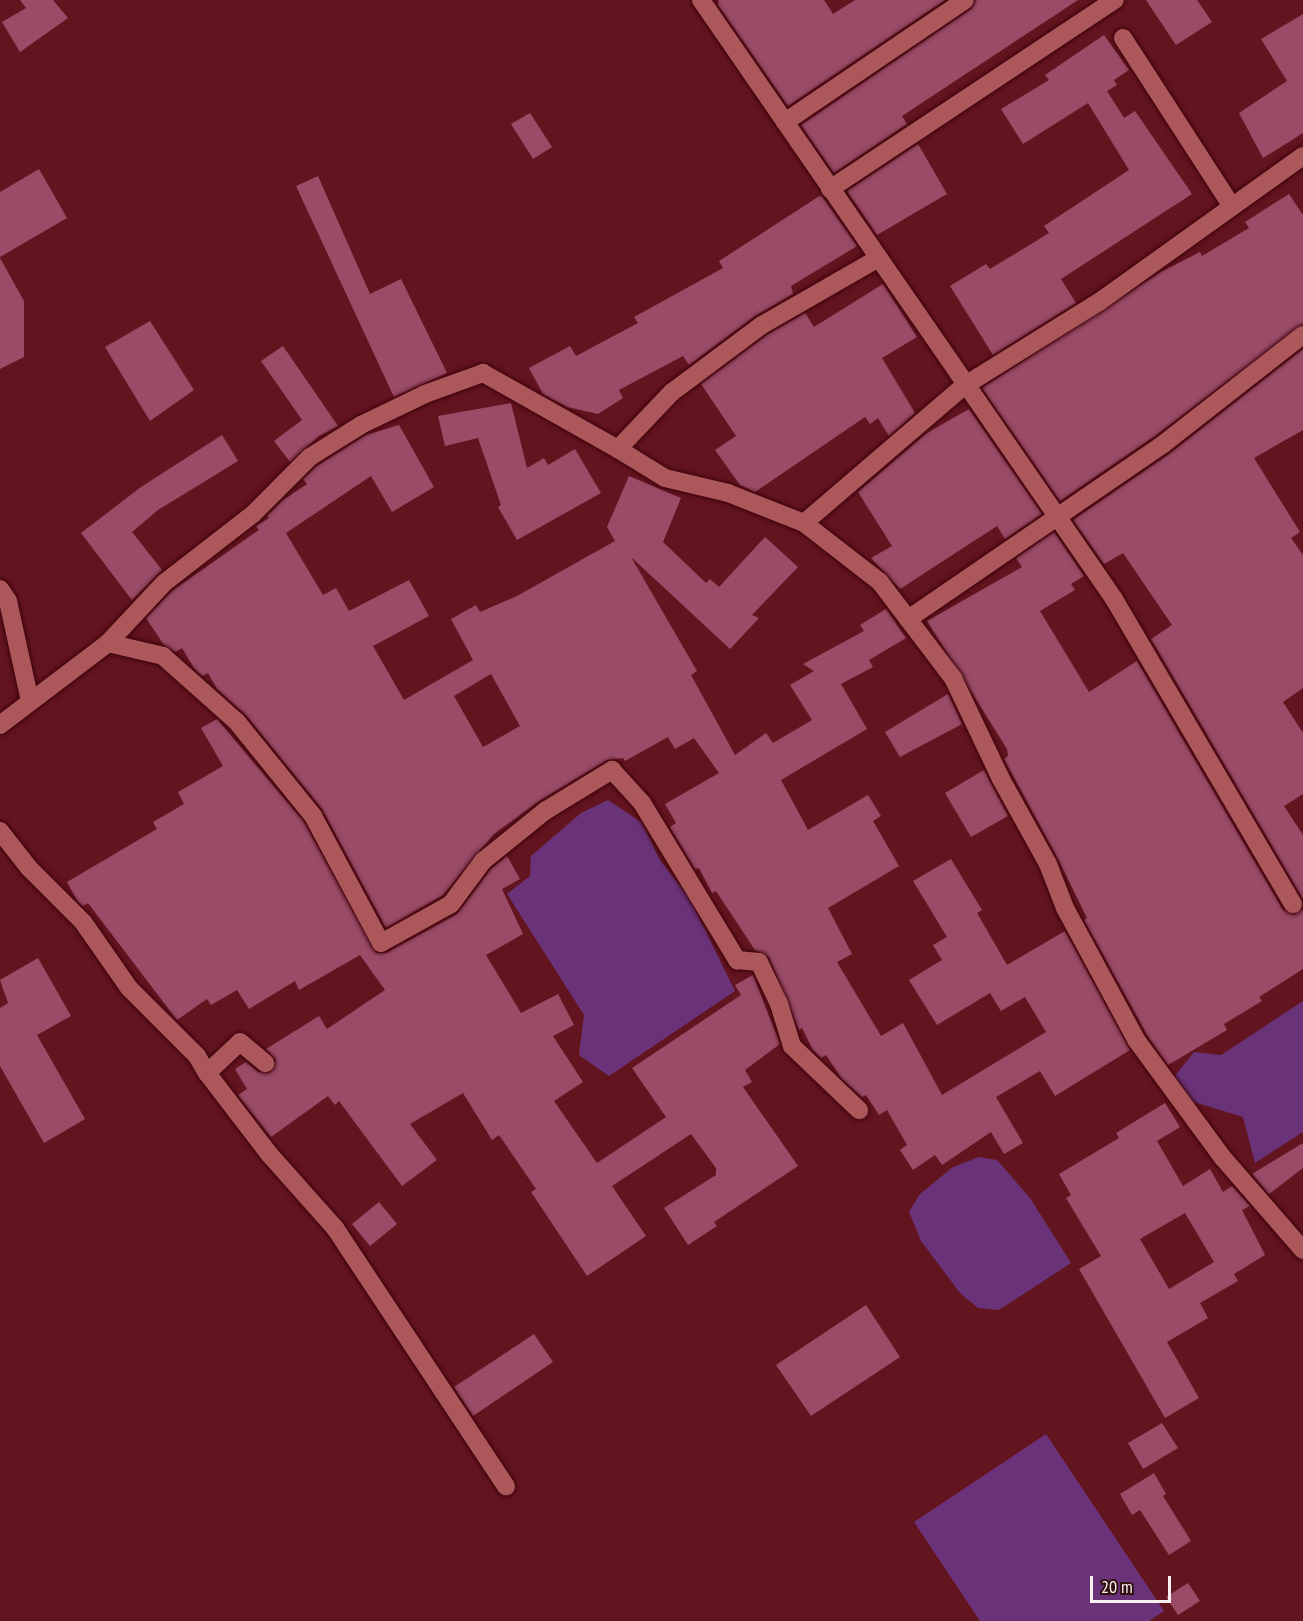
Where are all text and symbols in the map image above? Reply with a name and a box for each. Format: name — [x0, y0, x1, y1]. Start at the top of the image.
scale bar — [1093, 1564, 1174, 1602]
text: 20 m — [1101, 1575, 1133, 1598]

